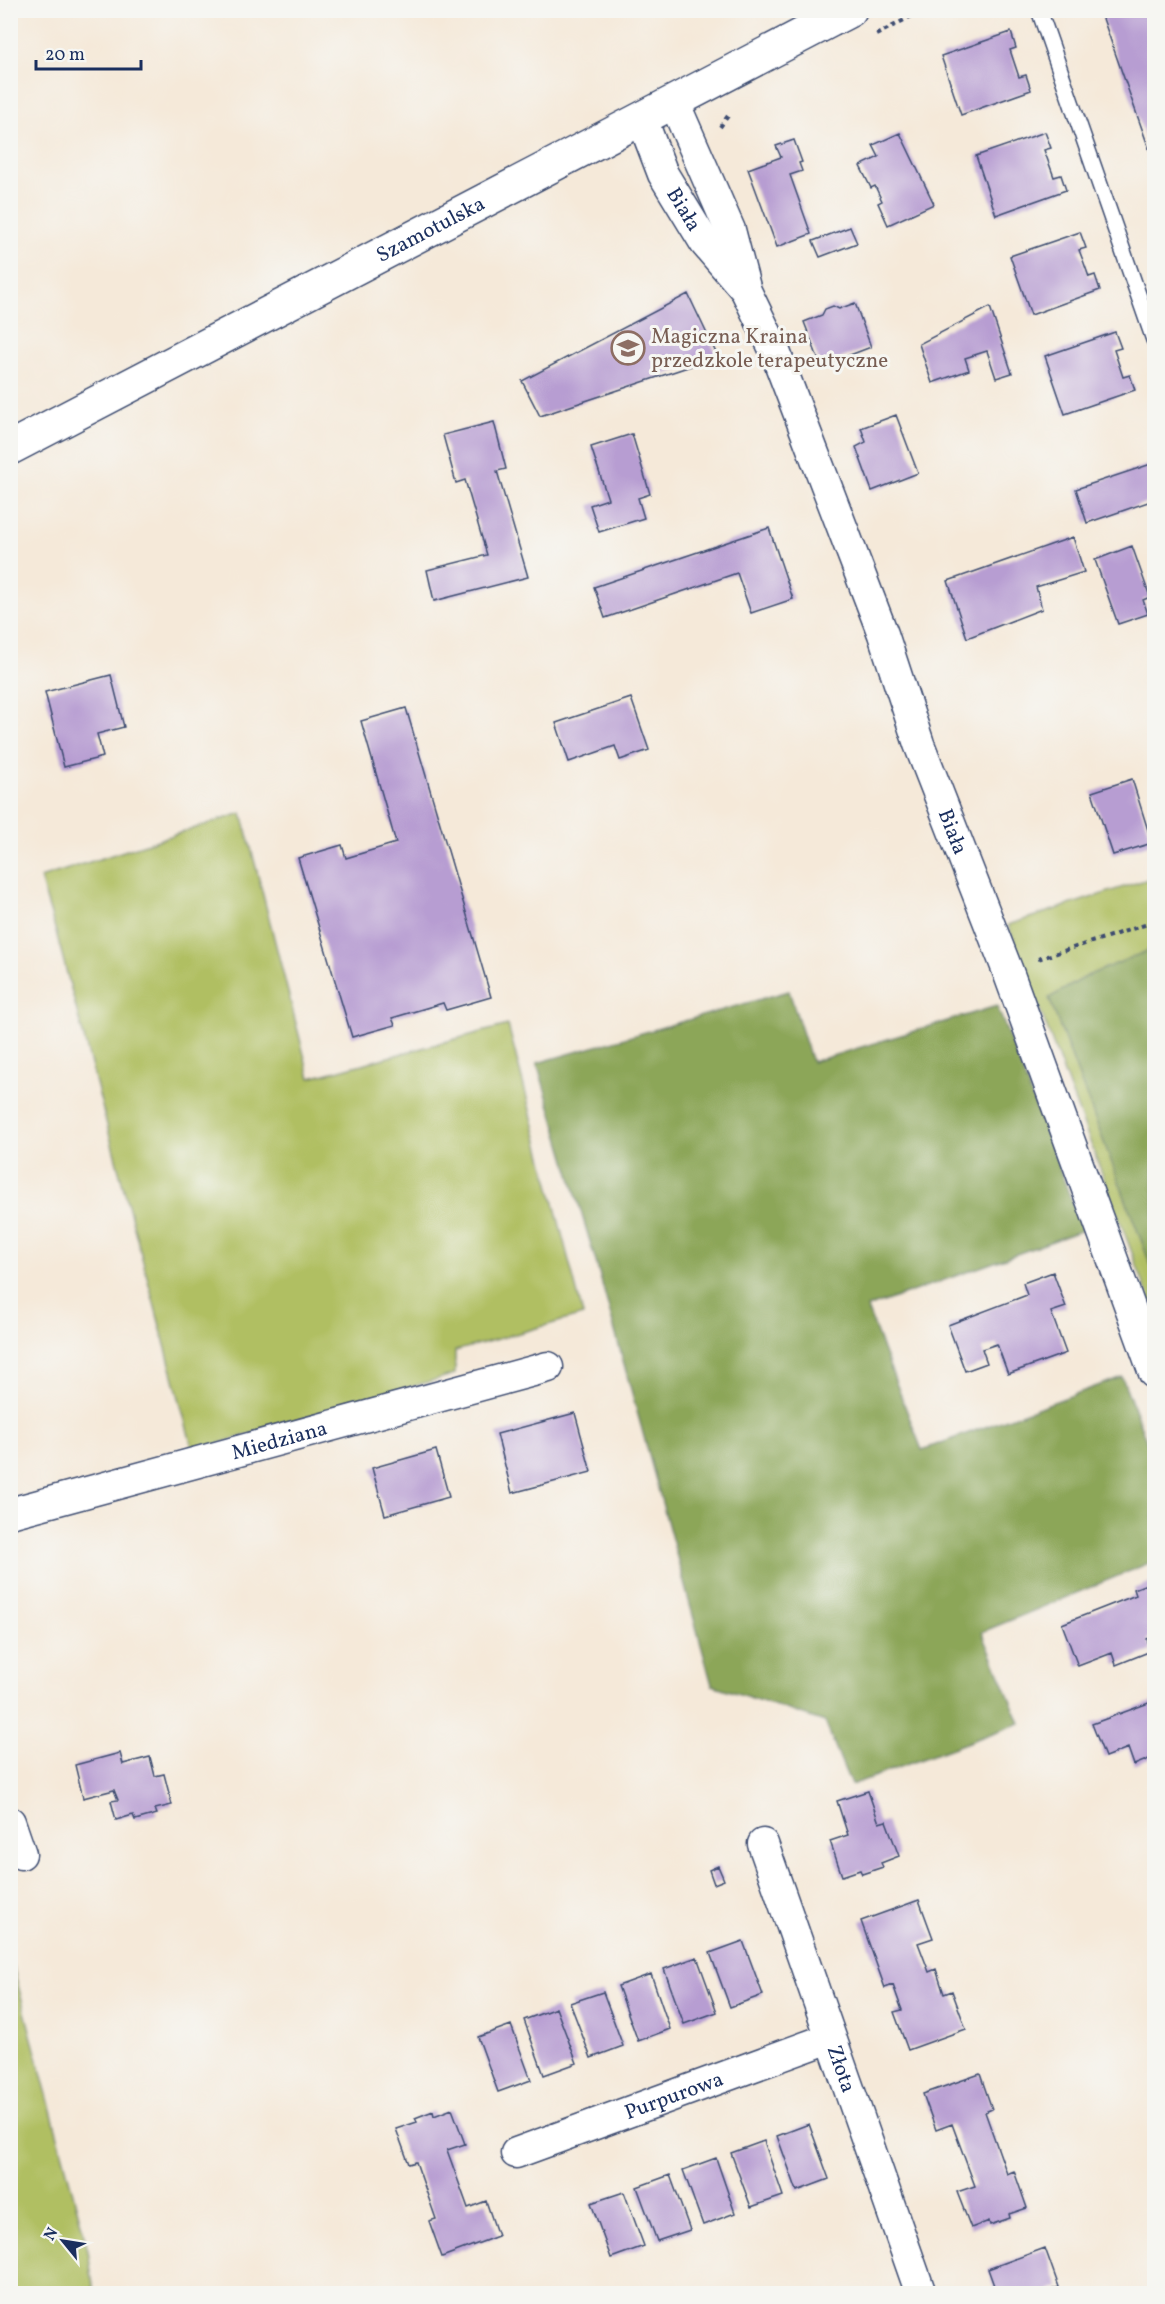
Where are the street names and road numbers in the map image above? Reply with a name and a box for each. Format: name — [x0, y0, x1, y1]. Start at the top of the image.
street label: Biała — [659, 182, 708, 237]
street label: Szamotulska — [372, 190, 490, 270]
street label: Biała — [930, 805, 974, 859]
street label: Miedziana — [229, 1415, 331, 1468]
street label: Złota — [819, 2041, 862, 2097]
street label: Purpurowa — [621, 2065, 728, 2128]

